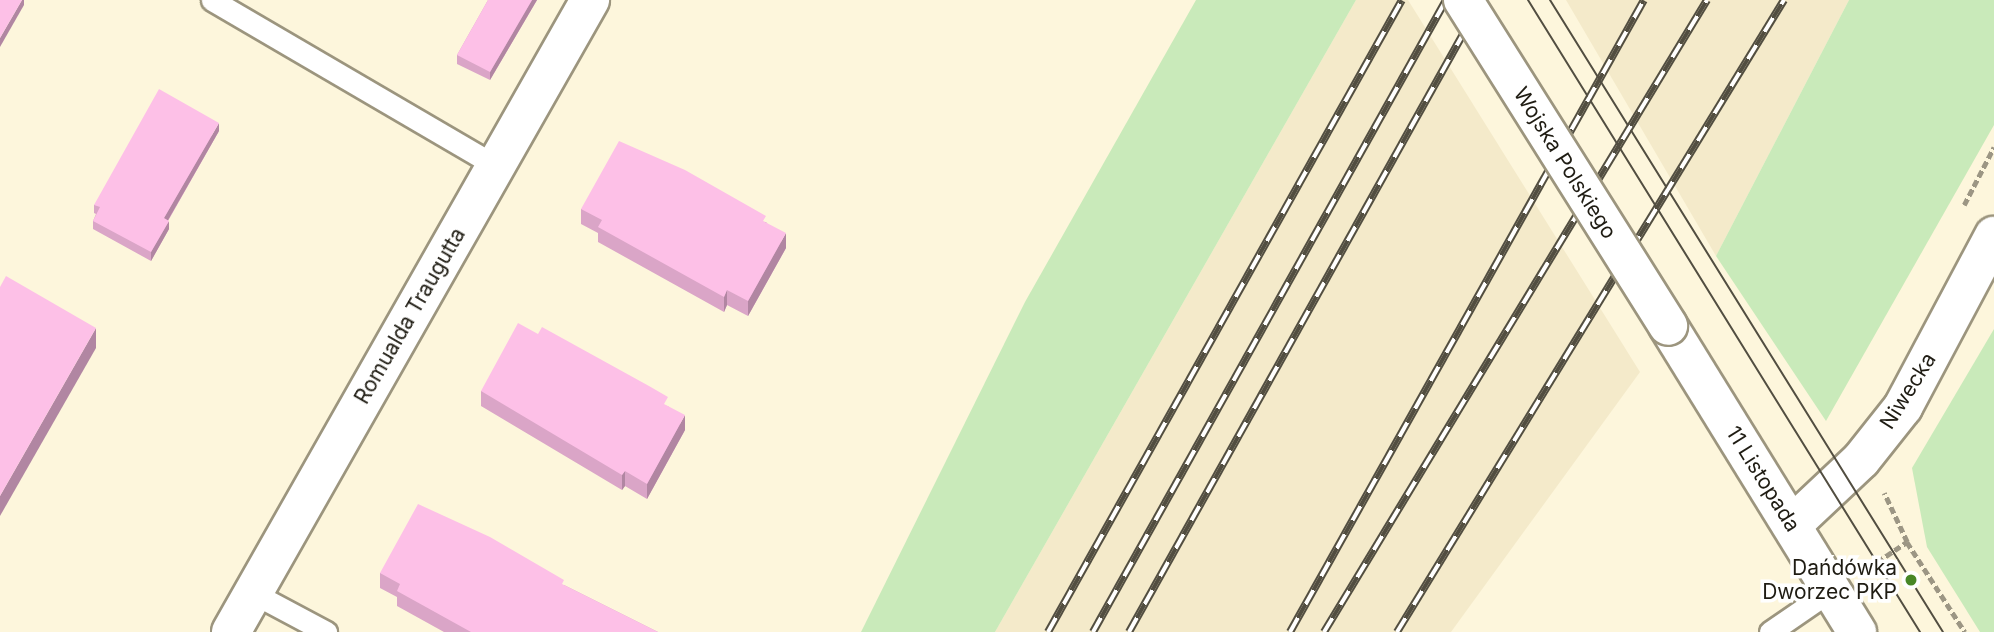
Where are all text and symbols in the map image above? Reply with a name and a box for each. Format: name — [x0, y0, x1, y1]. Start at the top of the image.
street label: Wojska Polskiego — [1508, 83, 1622, 243]
street label: Romualda Traugutta — [349, 224, 471, 408]
street label: Niwecka — [1875, 348, 1941, 434]
street label: 11 Listopada — [1721, 422, 1805, 536]
place label: Dańdówka Dworzec PKP — [1762, 555, 1897, 605]
marker: Dańdówka Dworzec PKP — [1903, 572, 1919, 588]

